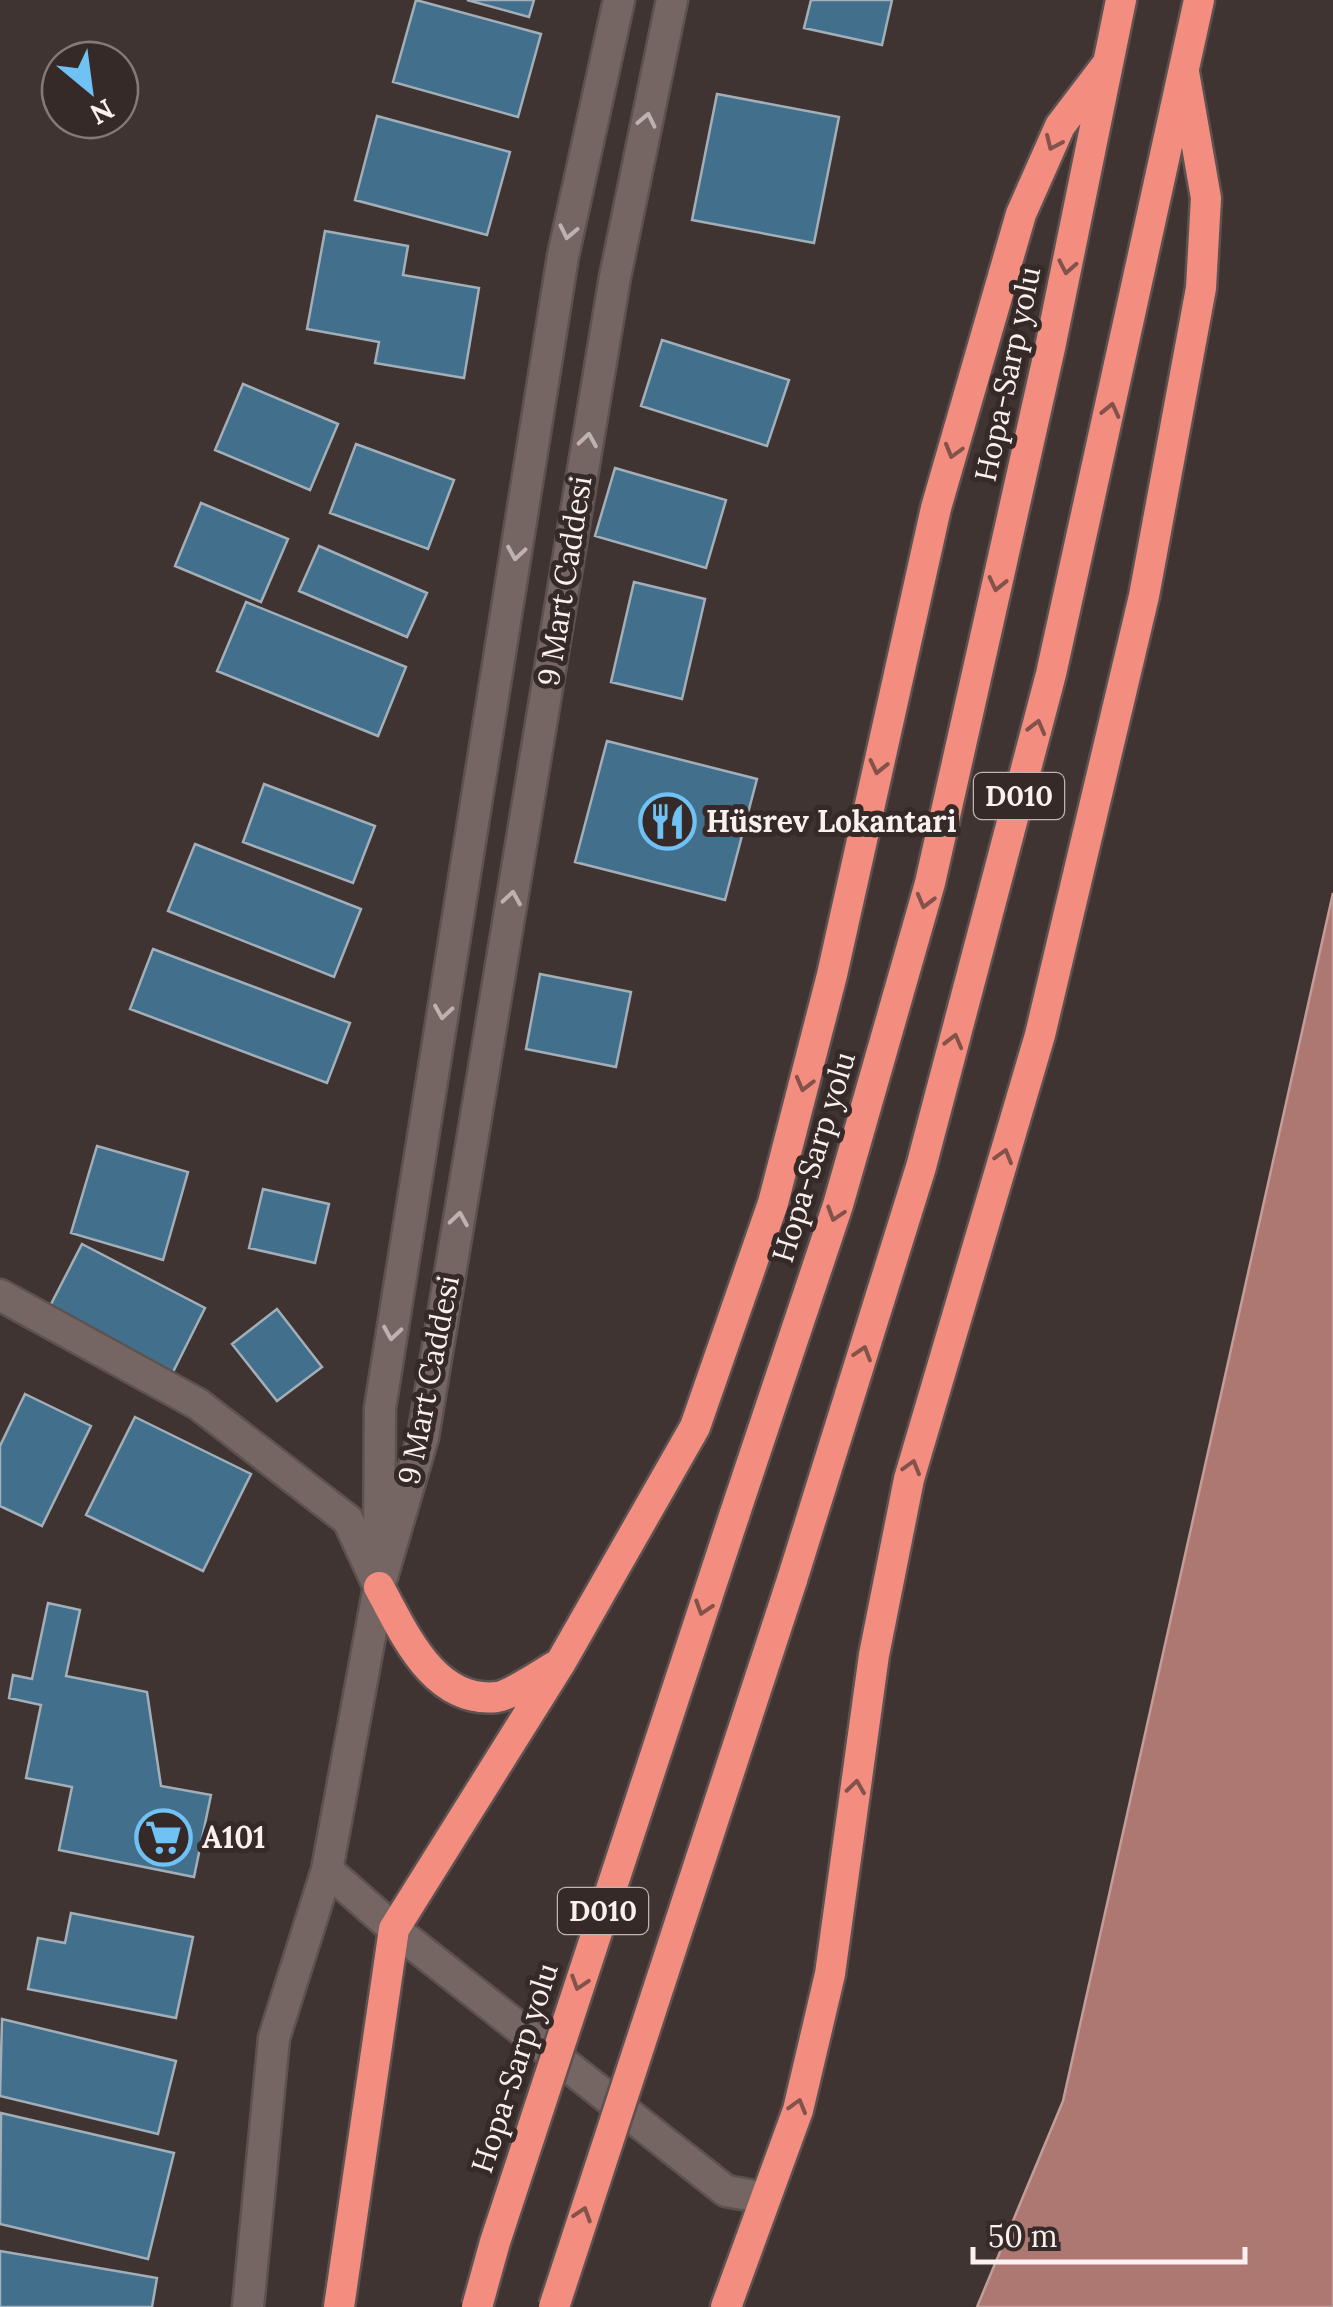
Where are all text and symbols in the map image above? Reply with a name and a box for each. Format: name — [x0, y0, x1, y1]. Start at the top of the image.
north arrow — [40, 40, 140, 140]
text: N — [84, 91, 120, 133]
one-way arrow — [636, 112, 657, 129]
one-way arrow — [1045, 133, 1065, 151]
one-way arrow — [559, 223, 580, 240]
one-way arrow — [1057, 258, 1078, 275]
street label: Hopa-Sarp yolu — [966, 263, 1049, 485]
one-way arrow — [1099, 402, 1120, 419]
one-way arrow — [577, 431, 598, 448]
one-way arrow — [943, 442, 964, 459]
street label: 9 Mart Caddesi — [529, 473, 599, 688]
one-way arrow — [506, 544, 527, 561]
one-way arrow — [988, 576, 1009, 593]
one-way arrow — [1026, 719, 1047, 736]
one-way arrow — [869, 758, 890, 775]
road number: D010 — [974, 773, 1064, 819]
restaurant icon: Hüsrev Lokantari — [637, 792, 697, 852]
place label: Hüsrev Lokantari — [706, 802, 957, 840]
one-way arrow — [501, 890, 522, 907]
one-way arrow — [915, 892, 936, 909]
one-way arrow — [433, 1004, 454, 1020]
one-way arrow — [943, 1033, 964, 1050]
street label: Hopa-Sarp yolu — [763, 1047, 864, 1267]
one-way arrow — [794, 1075, 815, 1092]
one-way arrow — [992, 1148, 1013, 1165]
one-way arrow — [827, 1204, 847, 1221]
one-way arrow — [448, 1211, 469, 1227]
street label: 9 Mart Caddesi — [389, 1272, 467, 1487]
one-way arrow — [382, 1325, 403, 1341]
one-way arrow — [851, 1345, 872, 1362]
one-way arrow — [901, 1459, 922, 1476]
one-way arrow — [695, 1599, 715, 1616]
one-way arrow — [845, 1779, 866, 1795]
supermarket icon: A101 — [133, 1808, 193, 1868]
place label: A101 — [202, 1818, 265, 1856]
road number: D010 — [558, 1888, 648, 1934]
street label: Hopa-Sarp yolu — [462, 1958, 567, 2178]
one-way arrow — [571, 1974, 591, 1991]
one-way arrow — [786, 2099, 807, 2116]
scale bar — [973, 2202, 1246, 2264]
one-way arrow — [572, 2207, 592, 2224]
text: 50 m — [988, 2217, 1058, 2255]

